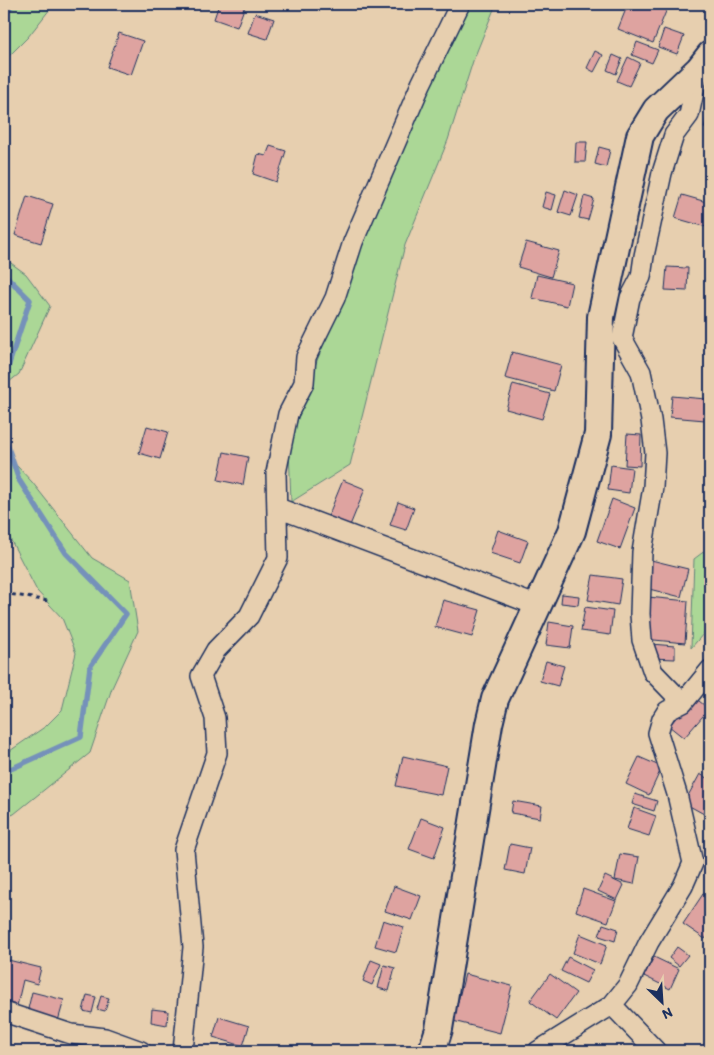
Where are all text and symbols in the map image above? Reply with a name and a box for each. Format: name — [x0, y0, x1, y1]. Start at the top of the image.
north arrow — [636, 978, 686, 1028]
text: N — [659, 1004, 675, 1023]

